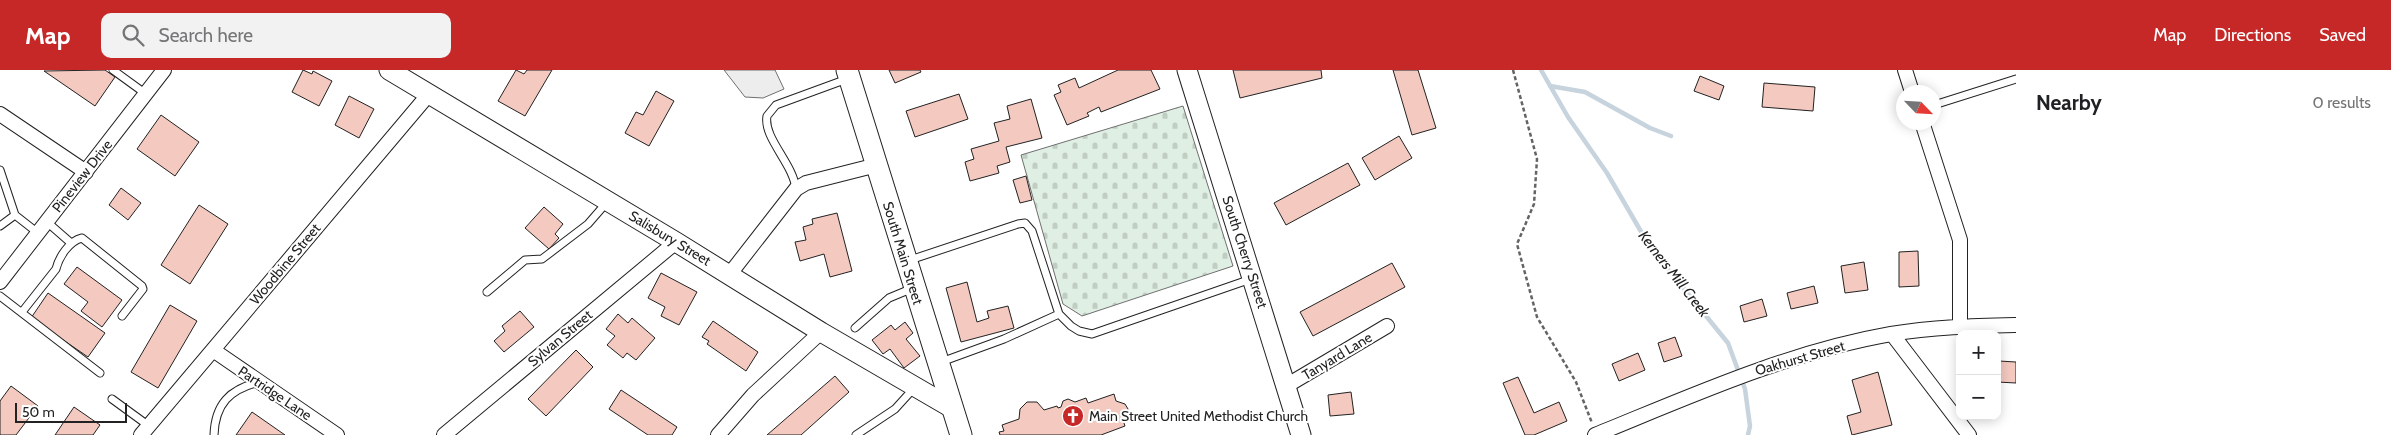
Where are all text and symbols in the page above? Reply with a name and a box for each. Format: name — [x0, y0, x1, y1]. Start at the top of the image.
search box — [101, 13, 451, 58]
text: Map — [25, 21, 71, 50]
icon: search — [119, 21, 147, 49]
text: Search here — [159, 24, 253, 47]
text: Map — [2153, 24, 2186, 46]
text: Directions — [2214, 24, 2291, 46]
text: Saved — [2319, 24, 2366, 46]
north arrow — [1896, 85, 1941, 130]
text: Nearby — [2036, 90, 2102, 115]
text: 0 results — [2312, 93, 2371, 112]
street label: Pineview Drive — [48, 136, 116, 216]
street label: South Cherry Street — [1218, 194, 1272, 311]
street label: South Main Street — [879, 199, 927, 307]
street label: Salisbury Street — [626, 206, 715, 270]
street label: Woodbine Street — [246, 219, 324, 308]
water label: Kerners Mill Creek — [1635, 227, 1714, 321]
street label: Sylvan Street — [524, 306, 596, 370]
street label: Tanyard Lane — [1299, 328, 1375, 384]
map controls — [1956, 330, 2001, 420]
button: + — [1956, 330, 2001, 375]
street label: Oakhurst Street — [1753, 337, 1847, 379]
street label: Partridge Lane — [235, 362, 315, 424]
button: − — [1956, 375, 2001, 420]
scale bar — [15, 400, 128, 423]
text: 50 m — [22, 403, 55, 421]
church icon: Main Street United Methodist Church — [1061, 404, 1085, 428]
place label: Main Street United Methodist Church — [1089, 407, 1308, 425]

